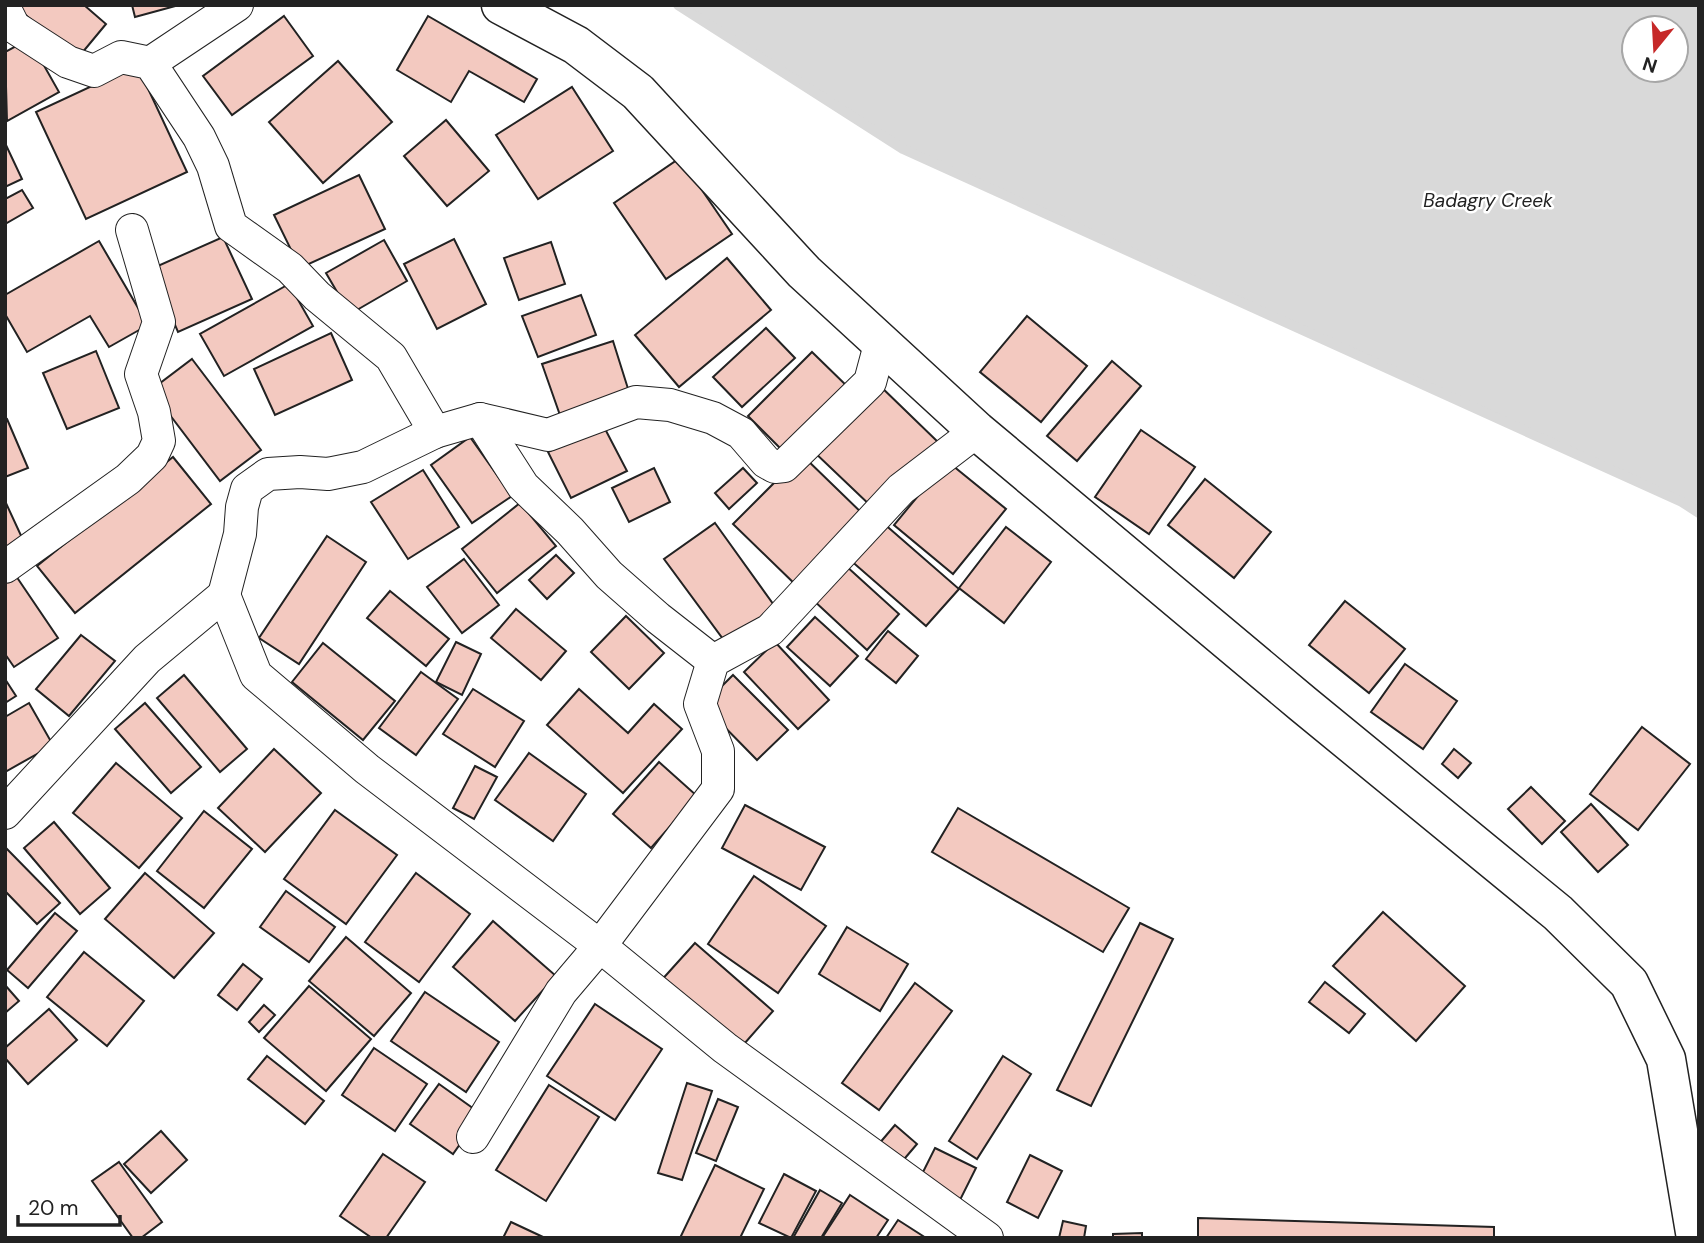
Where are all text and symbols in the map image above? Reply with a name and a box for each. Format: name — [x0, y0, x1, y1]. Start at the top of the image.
north arrow — [1620, 14, 1690, 84]
text: N — [1639, 51, 1660, 79]
water label: Badagry Creek — [1423, 188, 1553, 213]
scale bar — [18, 1184, 119, 1228]
text: 20 m — [28, 1194, 79, 1222]

